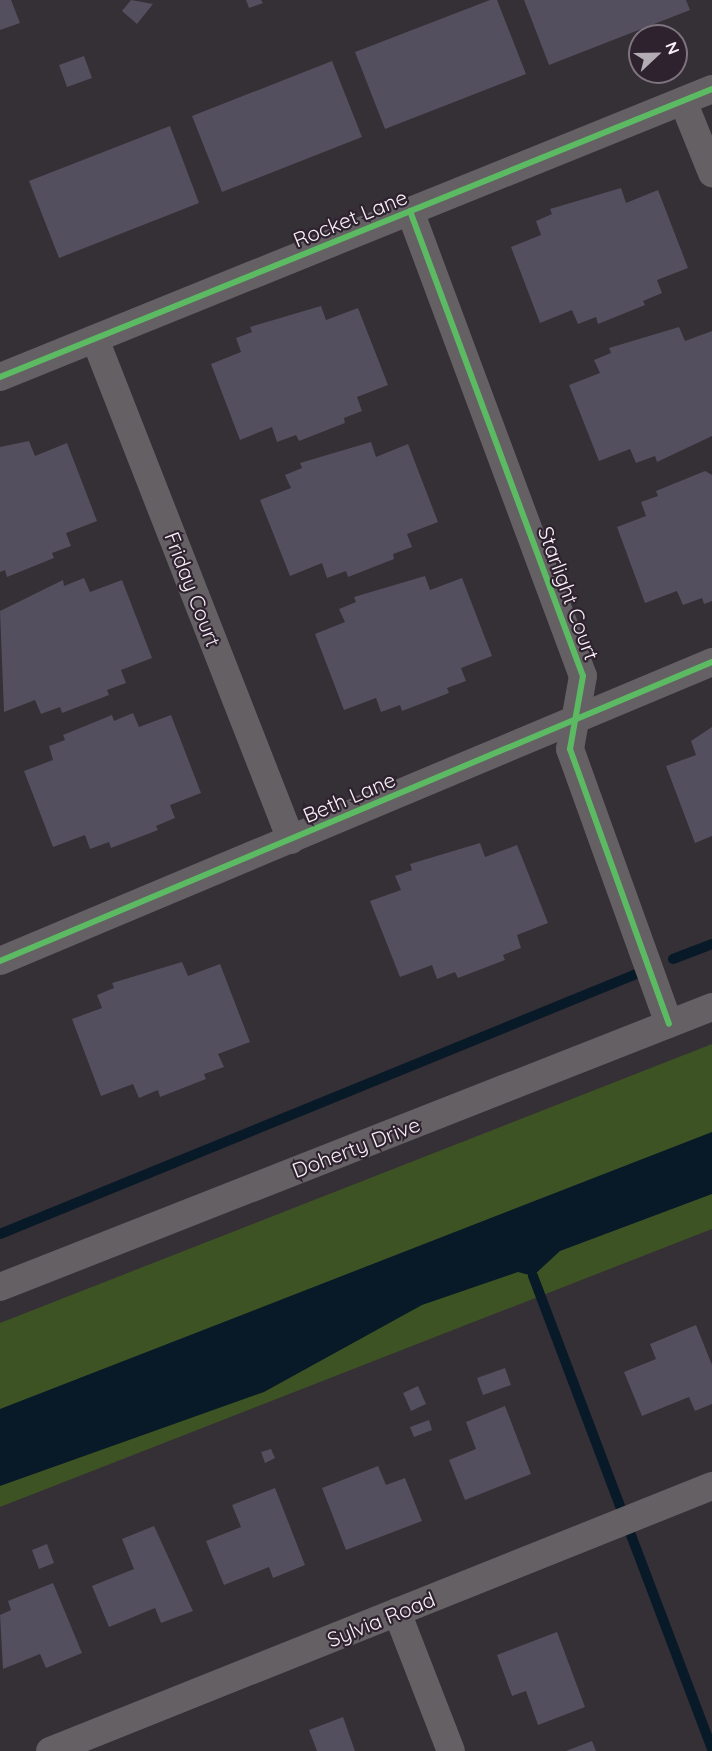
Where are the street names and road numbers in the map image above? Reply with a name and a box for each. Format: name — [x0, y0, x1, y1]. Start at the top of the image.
street label: Rocket Lane — [289, 184, 411, 252]
street label: Starlight Court — [533, 523, 605, 663]
street label: Friday Court — [160, 528, 226, 650]
street label: Beth Lane — [299, 766, 399, 828]
street label: Doherty Drive — [288, 1111, 424, 1183]
street label: Sylvia Road — [323, 1586, 439, 1652]

